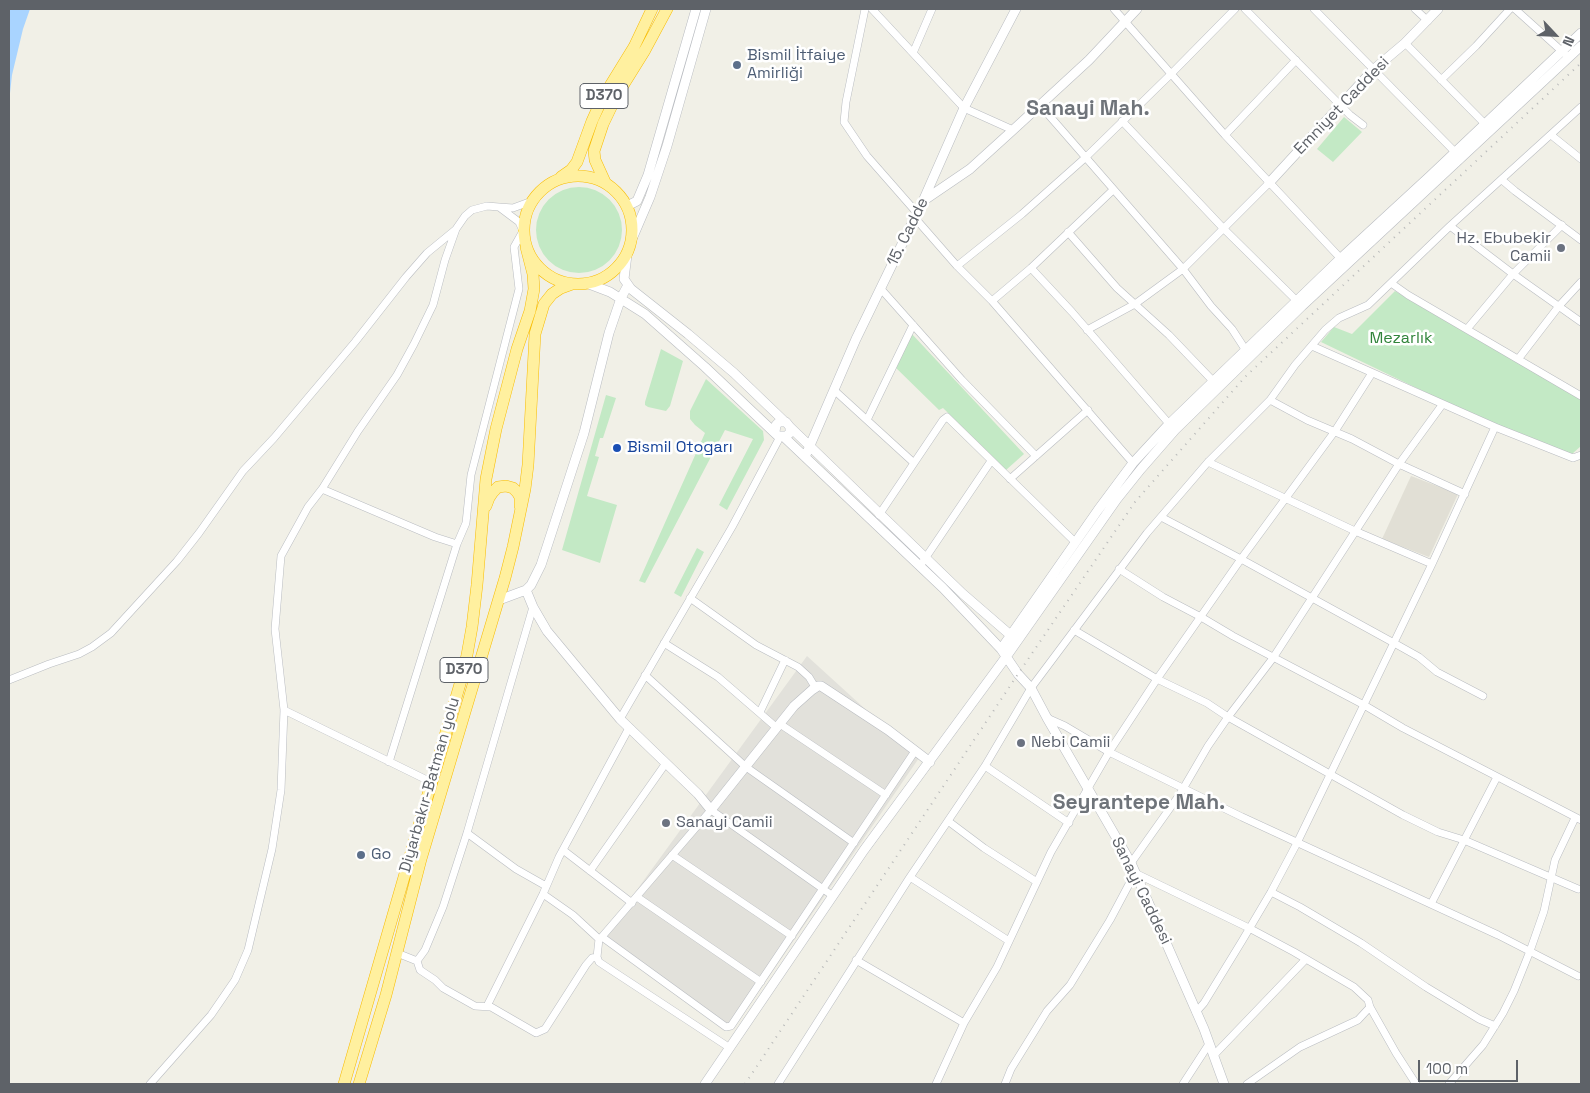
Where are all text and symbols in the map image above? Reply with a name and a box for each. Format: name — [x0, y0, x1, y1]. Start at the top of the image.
north arrow — [1530, 10, 1580, 60]
text: N — [1558, 33, 1579, 49]
place label: Bismil İtfaiye Amirliği — [747, 46, 846, 84]
street label: Emniyet Caddesi — [1290, 53, 1394, 159]
marker: Bismil İtfaiye Amirliği — [731, 59, 743, 71]
road number: D370 — [580, 84, 628, 108]
district label: Sanayi Mah. — [1026, 96, 1150, 122]
street label: 15. Cadde — [883, 195, 933, 269]
place label: Hz. Ebubekir Camii — [1457, 229, 1551, 267]
marker: Hz. Ebubekir Camii — [1555, 242, 1567, 254]
park label: Mezarlık — [1370, 329, 1432, 349]
place label: Bismil Otogarı — [627, 438, 733, 458]
marker: Bismil Otogarı — [611, 442, 623, 454]
road number: D370 — [440, 658, 488, 682]
street label: Diyarbakır-Batman yolu — [396, 695, 464, 875]
place label: Nebi Camii — [1031, 733, 1111, 753]
marker: Nebi Camii — [1015, 737, 1027, 749]
district label: Seyrantepe Mah. — [1053, 790, 1225, 816]
place label: Sanayi Camii — [676, 813, 773, 833]
marker: Sanayi Camii — [660, 817, 672, 829]
street label: Sanayi Caddesi — [1107, 834, 1175, 948]
place label: Go — [371, 845, 391, 865]
marker: Go — [355, 849, 367, 861]
scale bar — [1420, 1050, 1520, 1082]
text: 100 m — [1426, 1059, 1468, 1078]

